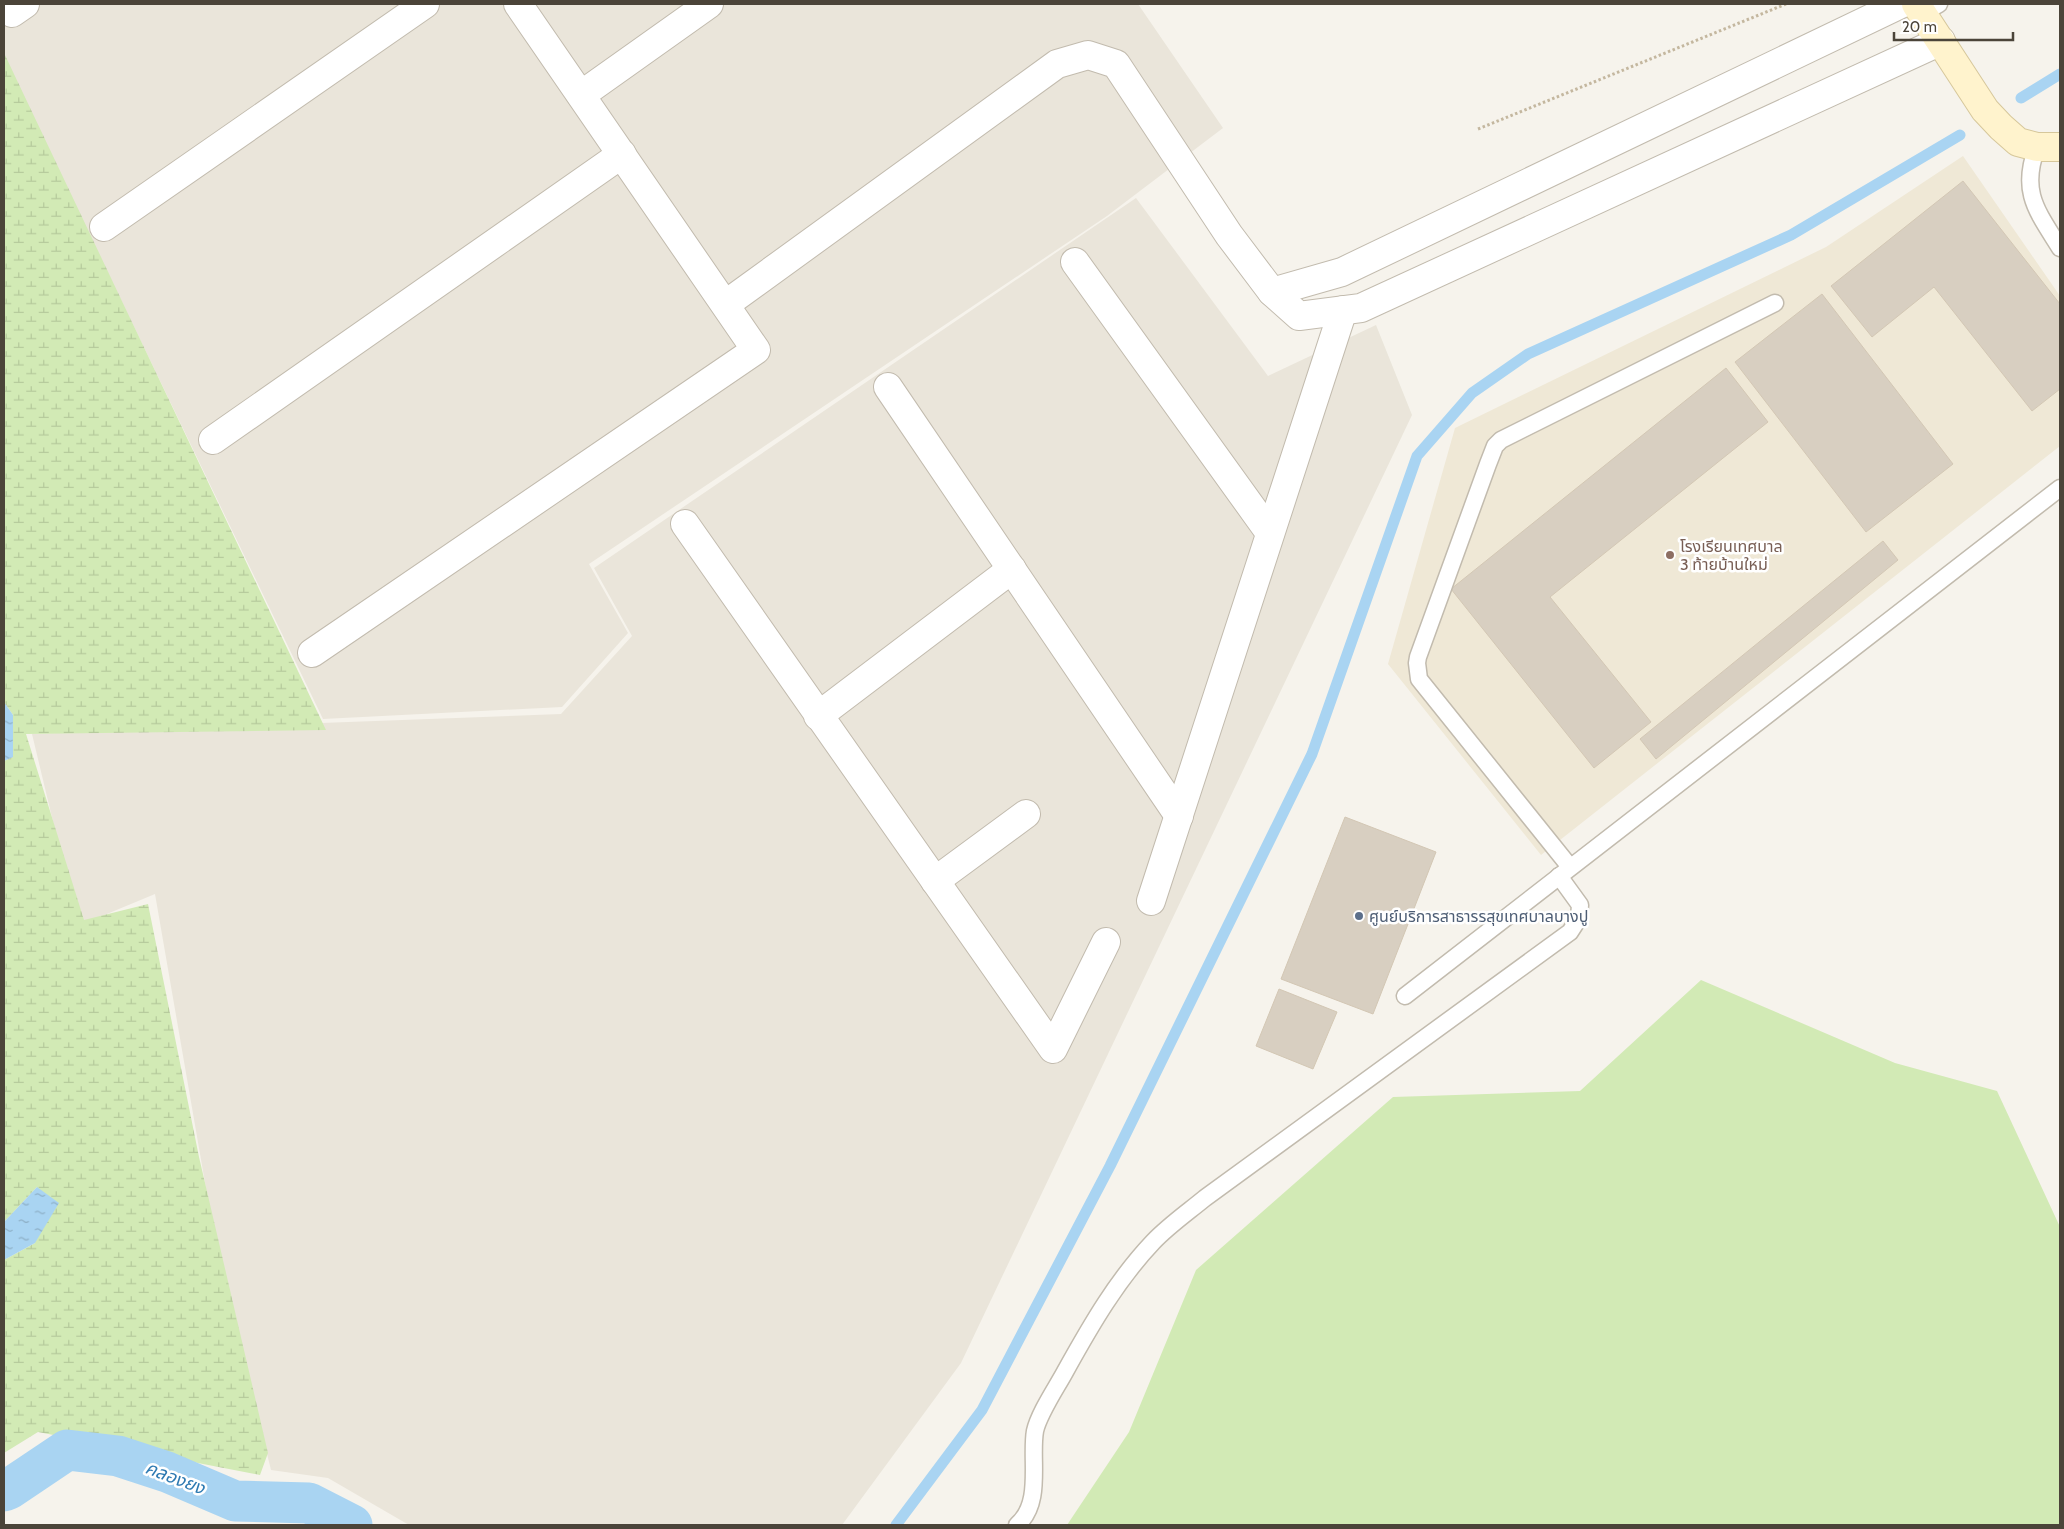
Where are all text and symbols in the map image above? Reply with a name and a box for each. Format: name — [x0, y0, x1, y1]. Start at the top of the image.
scale bar — [1894, 10, 2013, 42]
text: 20 m — [1902, 18, 1937, 36]
place label: โรงเรียนเทศบาล 3 ท้ายบ้านใหม่ — [1680, 537, 1783, 574]
marker: โรงเรียนเทศบาล 3 ท้ายบ้านใหม่ — [1664, 549, 1676, 561]
place label: ศูนย์บริการสาธารรสุขเทศบาลบางปู — [1369, 907, 1588, 926]
marker: ศูนย์บริการสาธารรสุขเทศบาลบางปู — [1353, 910, 1365, 922]
water label: คลองยง — [142, 1457, 209, 1500]

